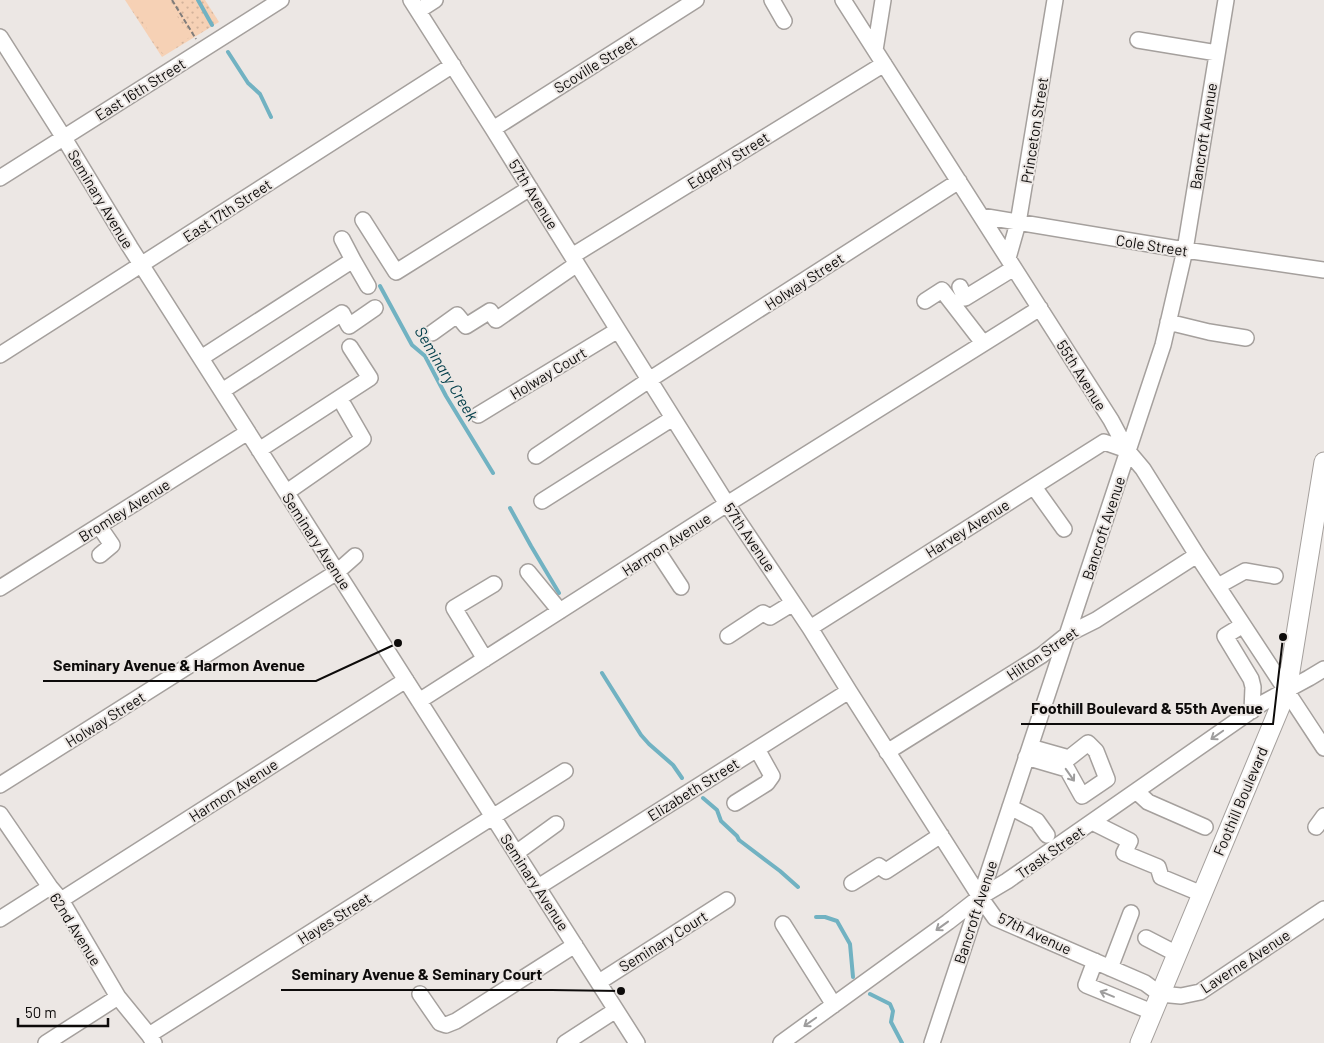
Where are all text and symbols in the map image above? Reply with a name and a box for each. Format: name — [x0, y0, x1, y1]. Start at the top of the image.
street label: Scoville Street — [550, 31, 640, 97]
street label: East 16th Street — [92, 54, 188, 124]
street label: Princeton Street — [1017, 76, 1051, 184]
street label: Bancroft Avenue — [1186, 81, 1220, 191]
street label: Edgerly Street — [684, 128, 772, 192]
street label: Seminary Avenue — [64, 146, 138, 252]
street label: 57th Avenue — [505, 156, 563, 232]
street label: East 17th Street — [179, 175, 275, 245]
street label: Cole Street — [1115, 230, 1189, 260]
street label: Holway Street — [761, 249, 847, 313]
water label: Seminary Creek — [411, 322, 483, 424]
street label: 55th Avenue — [1053, 336, 1111, 414]
street label: Holway Court — [506, 343, 590, 403]
street label: Bancroft Avenue — [1078, 474, 1128, 582]
street label: Bromley Avenue — [75, 475, 173, 545]
street label: Seminary Avenue — [279, 489, 355, 593]
street label: Harvey Avenue — [922, 495, 1012, 561]
street label: 57th Avenue — [720, 499, 780, 575]
street label: Harmon Avenue — [618, 509, 714, 579]
street label: Hilton Street — [1003, 622, 1081, 684]
callout: Seminary Avenue & Harmon Avenue — [43, 650, 316, 681]
text: Seminary Avenue & Harmon Avenue — [53, 655, 305, 674]
street label: Holway Street — [62, 687, 148, 751]
callout: Foothill Boulevard & 55th Avenue — [1021, 693, 1273, 724]
text: Foothill Boulevard & 55th Avenue — [1031, 698, 1263, 717]
one-way arrow — [1210, 730, 1224, 740]
street label: Foothill Boulevard — [1209, 744, 1271, 858]
street label: Elizabeth Street — [644, 754, 742, 824]
street label: Harmon Avenue — [185, 755, 281, 825]
one-way arrow — [1064, 768, 1075, 782]
street label: Trask Street — [1012, 822, 1088, 882]
street label: Seminary Avenue — [497, 830, 573, 934]
street label: Bancroft Avenue — [950, 858, 1000, 966]
street label: Hayes Street — [294, 888, 374, 948]
street label: 62nd Avenue — [46, 889, 106, 969]
street label: Seminary Court — [615, 907, 711, 975]
street label: 57th Avenue — [995, 908, 1075, 958]
one-way arrow — [936, 921, 949, 932]
street label: Laverne Avenue — [1197, 925, 1293, 997]
callout: Seminary Avenue & Seminary Court — [281, 959, 552, 990]
text: Seminary Avenue & Seminary Court — [292, 964, 542, 983]
one-way arrow — [1100, 989, 1115, 998]
scale bar — [18, 996, 108, 1028]
text: 50 m — [25, 1003, 57, 1021]
one-way arrow — [804, 1017, 818, 1027]

